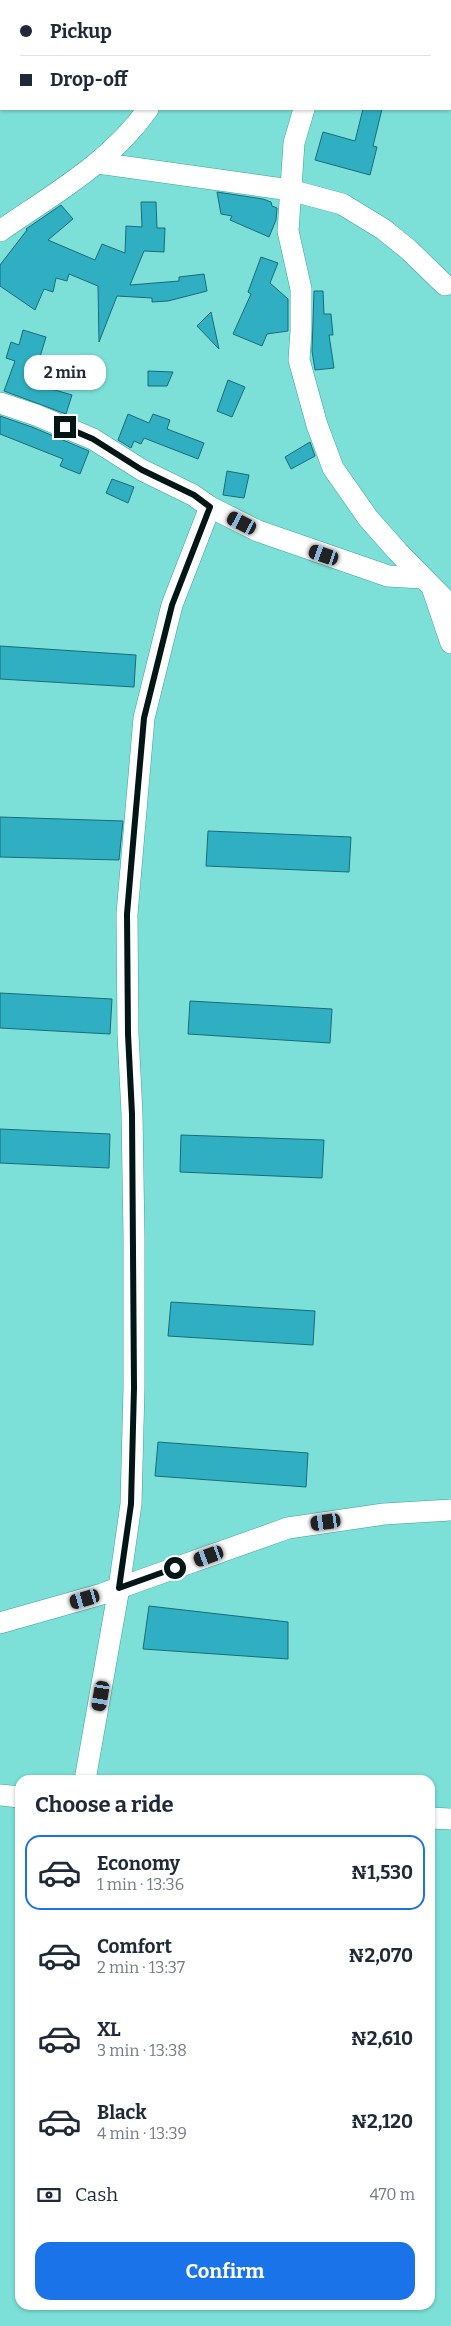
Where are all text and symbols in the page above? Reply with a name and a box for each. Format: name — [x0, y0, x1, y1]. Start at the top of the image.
text: Pickup — [50, 20, 112, 43]
text: Drop-off — [50, 68, 128, 91]
callout: 2 min — [24, 354, 106, 390]
text: 2 min — [44, 363, 86, 382]
route end — [54, 416, 76, 438]
car — [225, 510, 258, 536]
car — [307, 543, 340, 567]
car — [310, 1512, 341, 1532]
car — [192, 1544, 225, 1568]
route start — [164, 1557, 186, 1579]
car — [68, 1588, 101, 1610]
car — [91, 1680, 110, 1712]
text: Choose a ride — [35, 1791, 174, 1818]
icon: car — [37, 1850, 82, 1895]
text: Economy — [97, 1852, 180, 1875]
text: ₦1,530 — [351, 1861, 413, 1884]
text: 1 min · 13:36 — [97, 1875, 184, 1894]
icon: car — [37, 1933, 82, 1978]
text: Comfort — [97, 1935, 172, 1958]
text: ₦2,070 — [349, 1944, 413, 1967]
text: 2 min · 13:37 — [97, 1958, 185, 1977]
icon: car — [37, 2016, 82, 2061]
text: XL — [97, 2018, 121, 2041]
text: ₦2,610 — [351, 2027, 413, 2050]
text: 3 min · 13:38 — [97, 2041, 187, 2060]
icon: car — [37, 2099, 82, 2144]
text: Black — [97, 2101, 147, 2124]
text: ₦2,120 — [351, 2110, 413, 2133]
text: 4 min · 13:39 — [97, 2124, 187, 2143]
icon: cash — [35, 2181, 63, 2209]
text: Cash — [75, 2183, 118, 2206]
text: 470 m — [369, 2185, 415, 2204]
button: Confirm — [35, 2242, 415, 2300]

